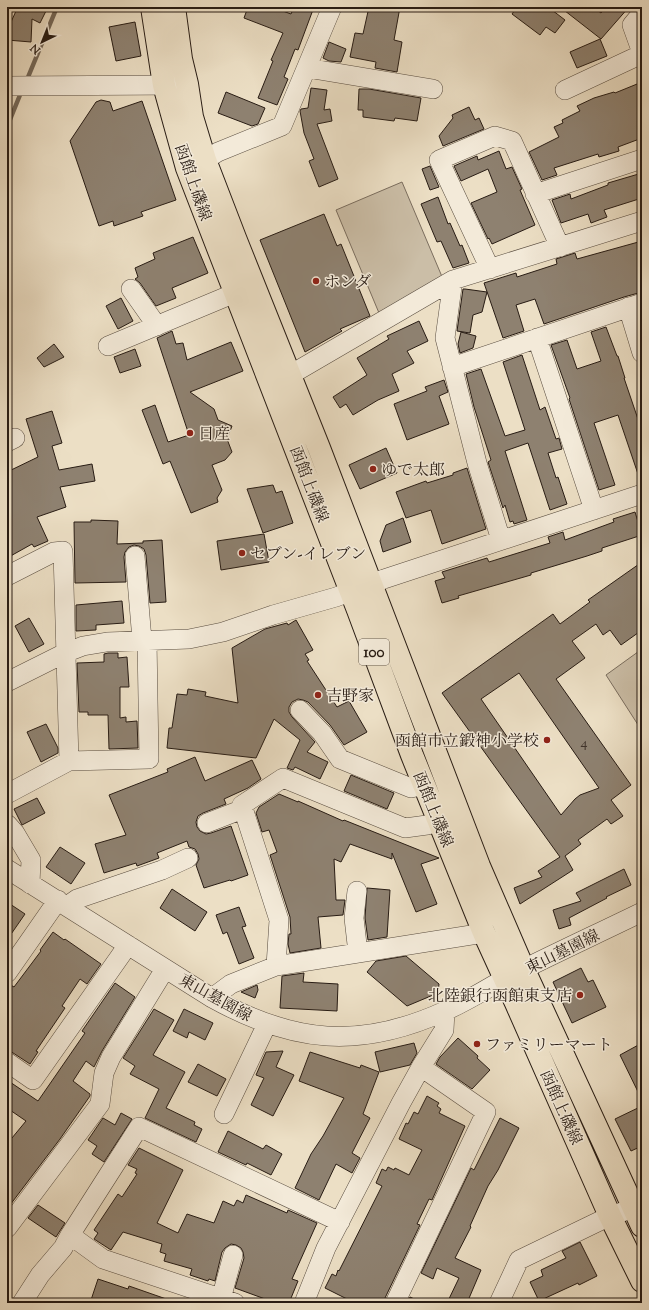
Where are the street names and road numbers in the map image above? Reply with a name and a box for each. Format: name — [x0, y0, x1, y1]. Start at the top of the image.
street label: 函館上磯線 — [168, 141, 216, 224]
street label: 函館上磯線 — [283, 443, 333, 526]
road number: 100 — [359, 639, 389, 665]
street label: 函館上磯線 — [406, 769, 457, 851]
street label: 東山墓園線 — [522, 925, 604, 981]
street label: 東山墓園線 — [174, 970, 255, 1029]
street label: 函館上磯線 — [533, 1067, 586, 1149]

